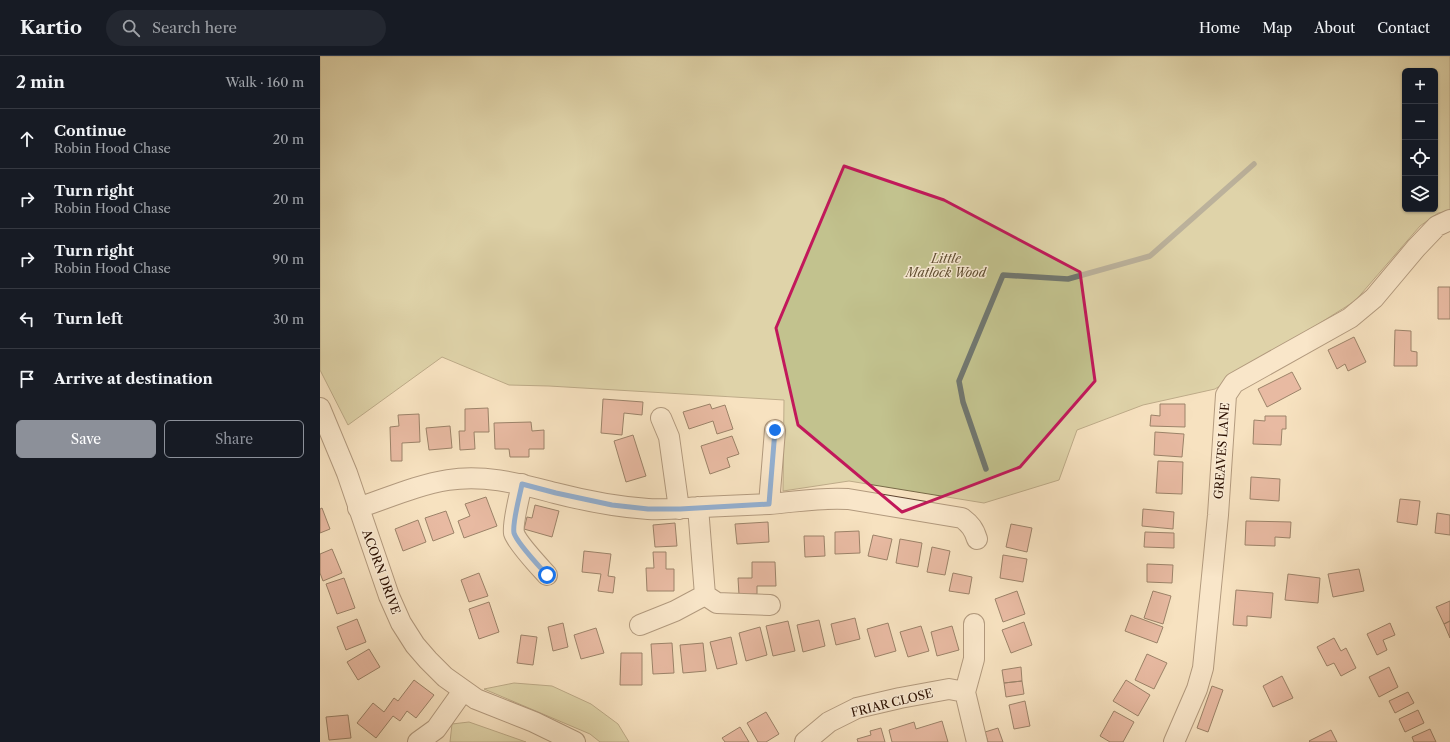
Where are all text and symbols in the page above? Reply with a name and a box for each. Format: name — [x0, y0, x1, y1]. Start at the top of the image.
search box — [106, 10, 386, 46]
text: Kartio — [20, 16, 82, 39]
icon: search — [120, 17, 142, 39]
text: Search here — [152, 18, 237, 37]
text: Home — [1199, 19, 1240, 37]
text: Map — [1262, 19, 1292, 37]
text: About — [1314, 19, 1355, 37]
text: Contact — [1377, 19, 1430, 37]
map controls — [1402, 68, 1438, 212]
button: + — [1402, 68, 1438, 104]
text: 2 min — [16, 72, 65, 92]
text: Walk · 160 m — [225, 74, 304, 90]
button: − — [1402, 104, 1438, 140]
text: Continue — [54, 121, 126, 140]
icon: ahead — [16, 128, 38, 150]
text: 20 m — [273, 131, 304, 147]
text: Robin Hood Chase — [54, 140, 171, 156]
button: locate — [1402, 140, 1438, 176]
button: layers — [1402, 176, 1438, 212]
text: Turn right — [54, 181, 134, 200]
icon: right — [16, 188, 38, 210]
text: 20 m — [273, 191, 304, 207]
text: Robin Hood Chase — [54, 200, 171, 216]
text: Turn right — [54, 241, 134, 260]
icon: right — [16, 248, 38, 270]
text: 90 m — [273, 251, 304, 267]
park label: Little Matlock Wood — [904, 251, 988, 280]
text: Robin Hood Chase — [54, 260, 171, 276]
icon: left — [16, 308, 38, 330]
text: Turn left — [54, 309, 123, 328]
text: 30 m — [273, 311, 304, 327]
icon: arrive — [16, 368, 38, 390]
text: Arrive at destination — [54, 369, 213, 388]
street label: GREAVES LANE — [1211, 402, 1232, 500]
button: Save — [16, 420, 156, 458]
button: Share — [164, 420, 304, 458]
route end — [766, 421, 784, 439]
street label: ACORN DRIVE — [359, 526, 404, 616]
route start — [538, 566, 556, 584]
street label: FRIAR CLOSE — [849, 685, 934, 720]

